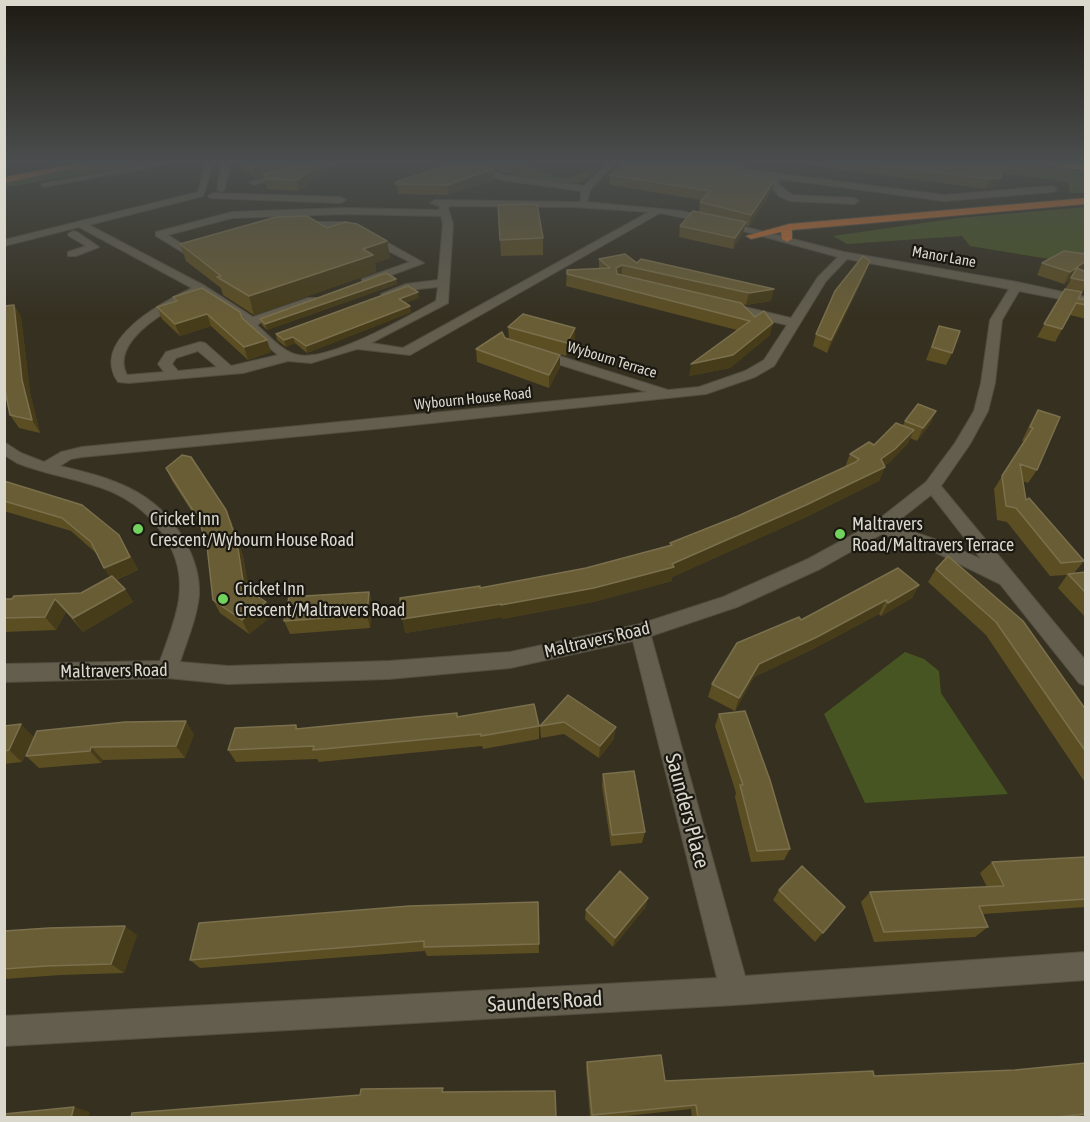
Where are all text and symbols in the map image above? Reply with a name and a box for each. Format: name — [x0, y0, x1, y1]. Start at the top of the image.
street label: Manor Lane — [911, 243, 977, 271]
street label: Wybourn Terrace — [565, 338, 659, 382]
street label: Wybourn House Road — [413, 384, 533, 414]
place label: Cricket Inn Crescent/Wybourn House Road — [150, 508, 354, 550]
place label: Maltravers Road/Maltravers Terrace — [852, 513, 1014, 556]
marker: Cricket Inn Crescent/Wybourn House Road — [131, 522, 145, 536]
marker: Maltravers Road/Maltravers Terrace — [833, 527, 847, 541]
place label: Cricket Inn Crescent/Maltravers Road — [235, 578, 405, 620]
marker: Cricket Inn Crescent/Maltravers Road — [216, 592, 230, 606]
street label: Maltravers Road — [542, 617, 652, 663]
street label: Maltravers Road — [60, 659, 168, 683]
street label: Saunders Place — [660, 751, 714, 871]
street label: Saunders Road — [487, 986, 603, 1018]

